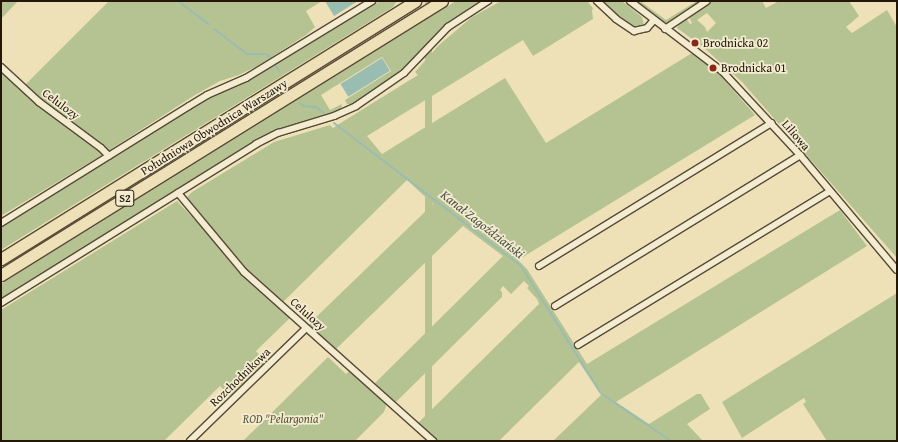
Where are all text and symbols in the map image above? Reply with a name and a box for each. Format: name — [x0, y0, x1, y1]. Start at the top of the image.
place label: Brodnicka 02 — [703, 36, 768, 50]
marker: Brodnicka 02 — [690, 38, 700, 48]
place label: Brodnicka 01 — [721, 61, 786, 75]
marker: Brodnicka 01 — [708, 63, 718, 73]
street label: Południowa Obwodnica Warszawy — [138, 76, 290, 178]
street label: Celulozy — [40, 85, 82, 123]
street label: Liliowa — [779, 117, 813, 153]
water label: Kanał Zagoździański — [437, 188, 527, 262]
road number: S2 — [115, 189, 135, 207]
street label: Celulozy — [287, 294, 329, 334]
street label: Rozchodnikowa — [207, 345, 273, 409]
park label: ROD "Pelargonia" — [243, 412, 323, 426]

